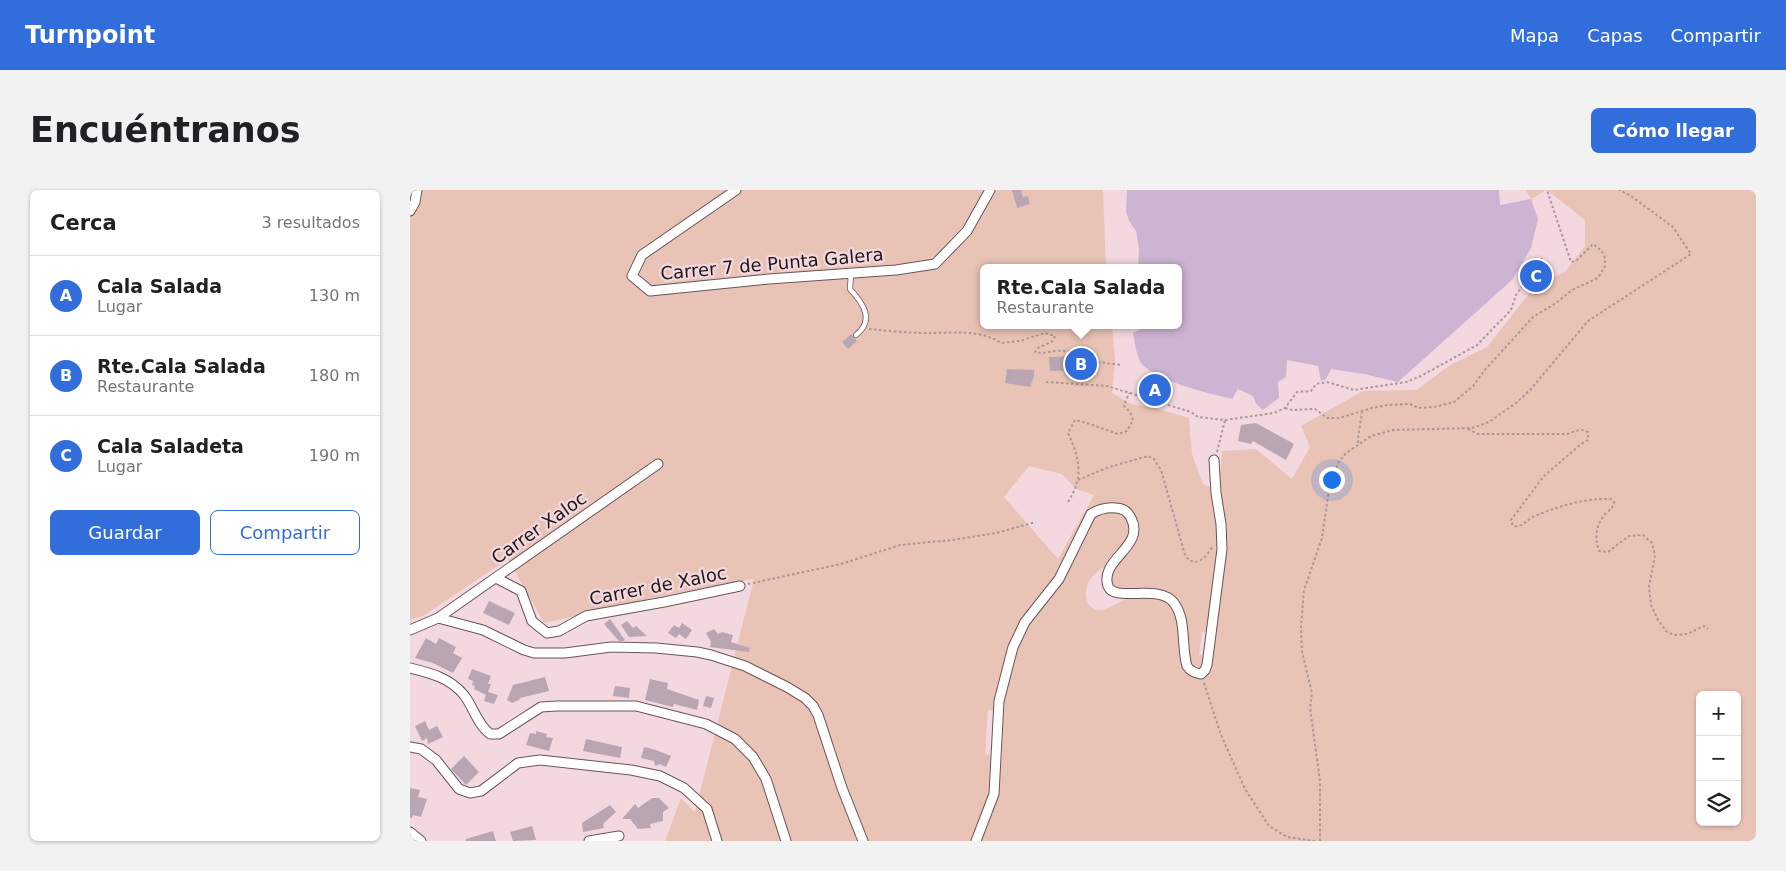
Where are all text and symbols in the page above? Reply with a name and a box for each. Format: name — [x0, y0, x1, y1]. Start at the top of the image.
text: Turnpoint — [25, 21, 155, 49]
text: Mapa — [1510, 25, 1559, 46]
text: Capas — [1587, 25, 1643, 46]
text: Compartir — [1671, 25, 1761, 46]
button: Cómo llegar — [1591, 108, 1756, 153]
text: Encuéntranos — [30, 110, 301, 150]
text: Cerca — [50, 211, 117, 235]
text: 3 resultados — [261, 213, 360, 232]
street label: Carrer 7 de Punta Galera — [659, 243, 884, 284]
pin: C — [1520, 257, 1552, 295]
popup — [980, 264, 1182, 329]
text: Cala Salada — [97, 275, 222, 297]
text: Rte.Cala Salada — [997, 276, 1165, 298]
text: A — [60, 286, 72, 305]
text: 130 m — [309, 286, 360, 305]
text: Lugar — [97, 297, 142, 316]
text: Restaurante — [997, 298, 1094, 317]
pin: B — [1065, 345, 1097, 383]
text: Rte.Cala Salada — [97, 355, 266, 377]
text: B — [60, 366, 72, 385]
text: 180 m — [309, 366, 360, 385]
pin: A — [1139, 371, 1171, 409]
text: Restaurante — [97, 377, 194, 396]
text: Cala Saladeta — [97, 435, 244, 457]
text: C — [60, 446, 72, 465]
text: 190 m — [309, 446, 360, 465]
text: Lugar — [97, 457, 142, 476]
your location — [1319, 467, 1345, 493]
street label: Carrer Xaloc — [487, 487, 590, 568]
button: Guardar — [50, 510, 200, 555]
button: Compartir — [210, 510, 360, 555]
street label: Carrer de Xaloc — [587, 562, 728, 609]
map controls — [1696, 691, 1741, 826]
button: + — [1696, 691, 1741, 736]
button: − — [1696, 736, 1741, 781]
button: layers — [1696, 781, 1741, 826]

